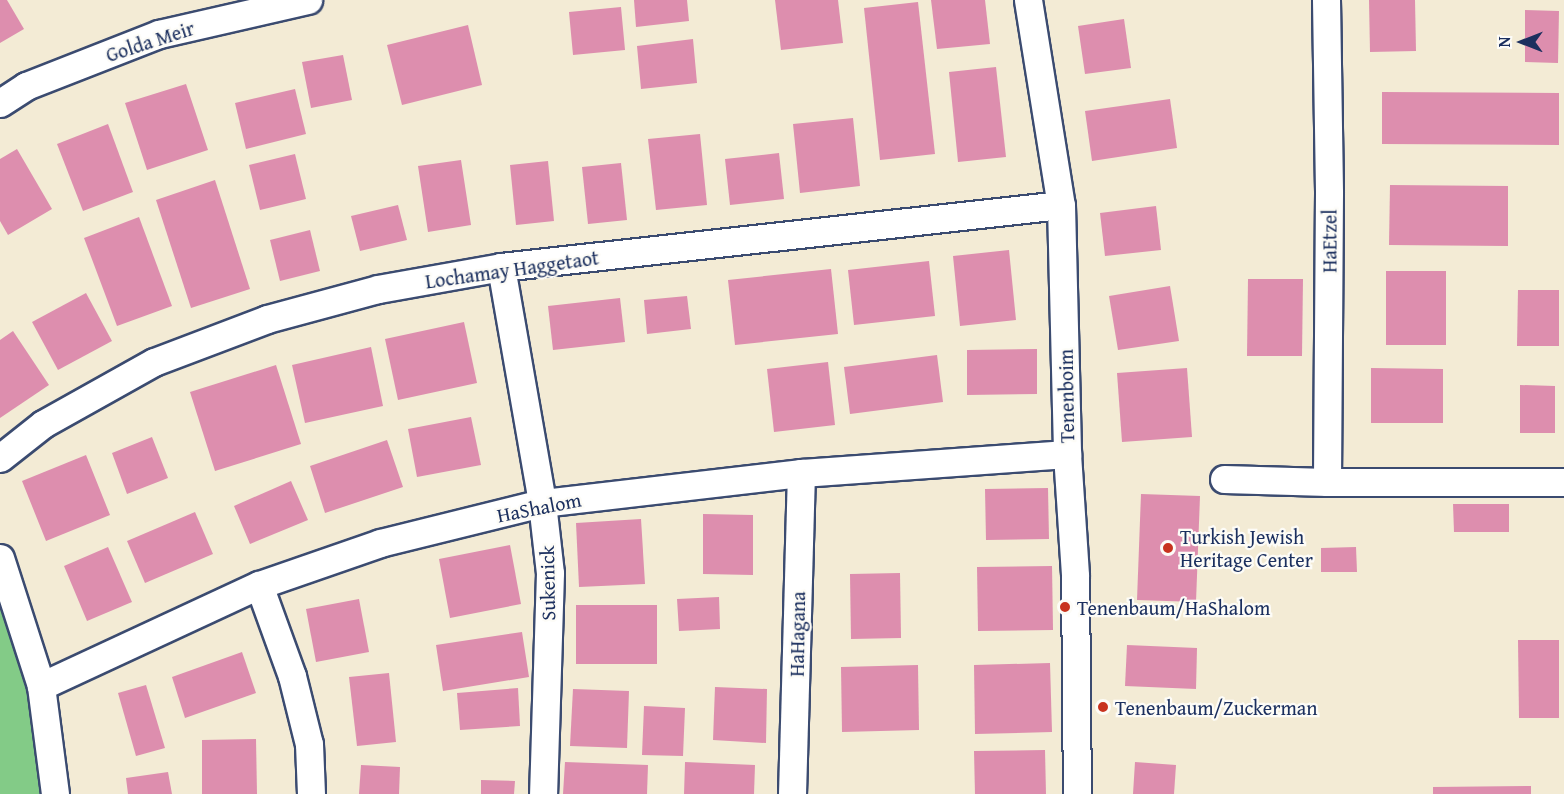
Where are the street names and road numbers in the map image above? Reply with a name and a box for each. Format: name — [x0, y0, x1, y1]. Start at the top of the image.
street label: Golda Meir — [103, 15, 197, 67]
street label: HaEtzel — [1317, 209, 1341, 273]
street label: Lochamay Haggetaot — [424, 245, 600, 293]
street label: Tenenboim — [1053, 349, 1079, 443]
street label: HaShalom — [495, 487, 583, 527]
street label: Sukenick — [534, 545, 560, 621]
street label: HaHagana — [784, 591, 810, 677]

